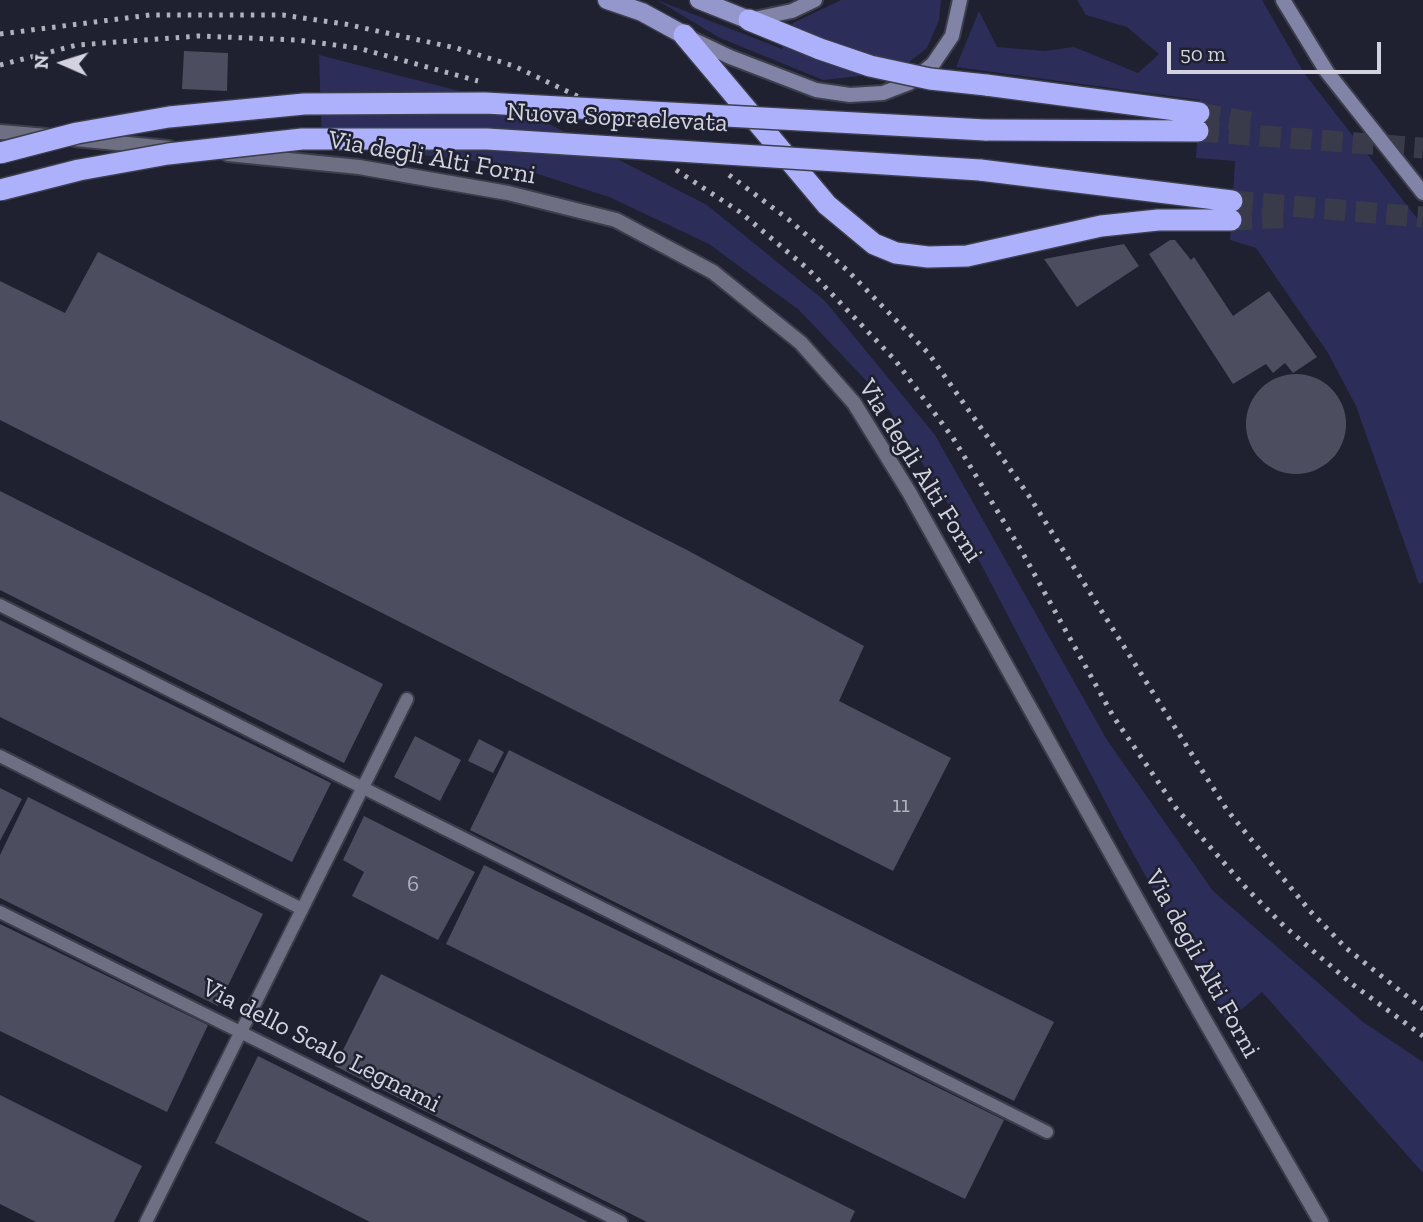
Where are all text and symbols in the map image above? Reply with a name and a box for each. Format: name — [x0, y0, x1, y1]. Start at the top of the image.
north arrow — [28, 28, 98, 98]
scale bar — [1171, 28, 1384, 72]
text: 50 m — [1180, 41, 1226, 66]
text: N — [30, 54, 53, 70]
street label: Nuova Sopraelevata — [505, 97, 729, 139]
street label: Via degli Alti Forni — [326, 124, 538, 192]
street label: Via degli Alti Forni — [851, 374, 989, 568]
house number: 11 — [892, 791, 910, 819]
street label: Via degli Alti Forni — [1137, 865, 1267, 1063]
house number: 6 — [407, 870, 419, 898]
street label: Via dello Scalo Legnami — [196, 972, 446, 1120]

